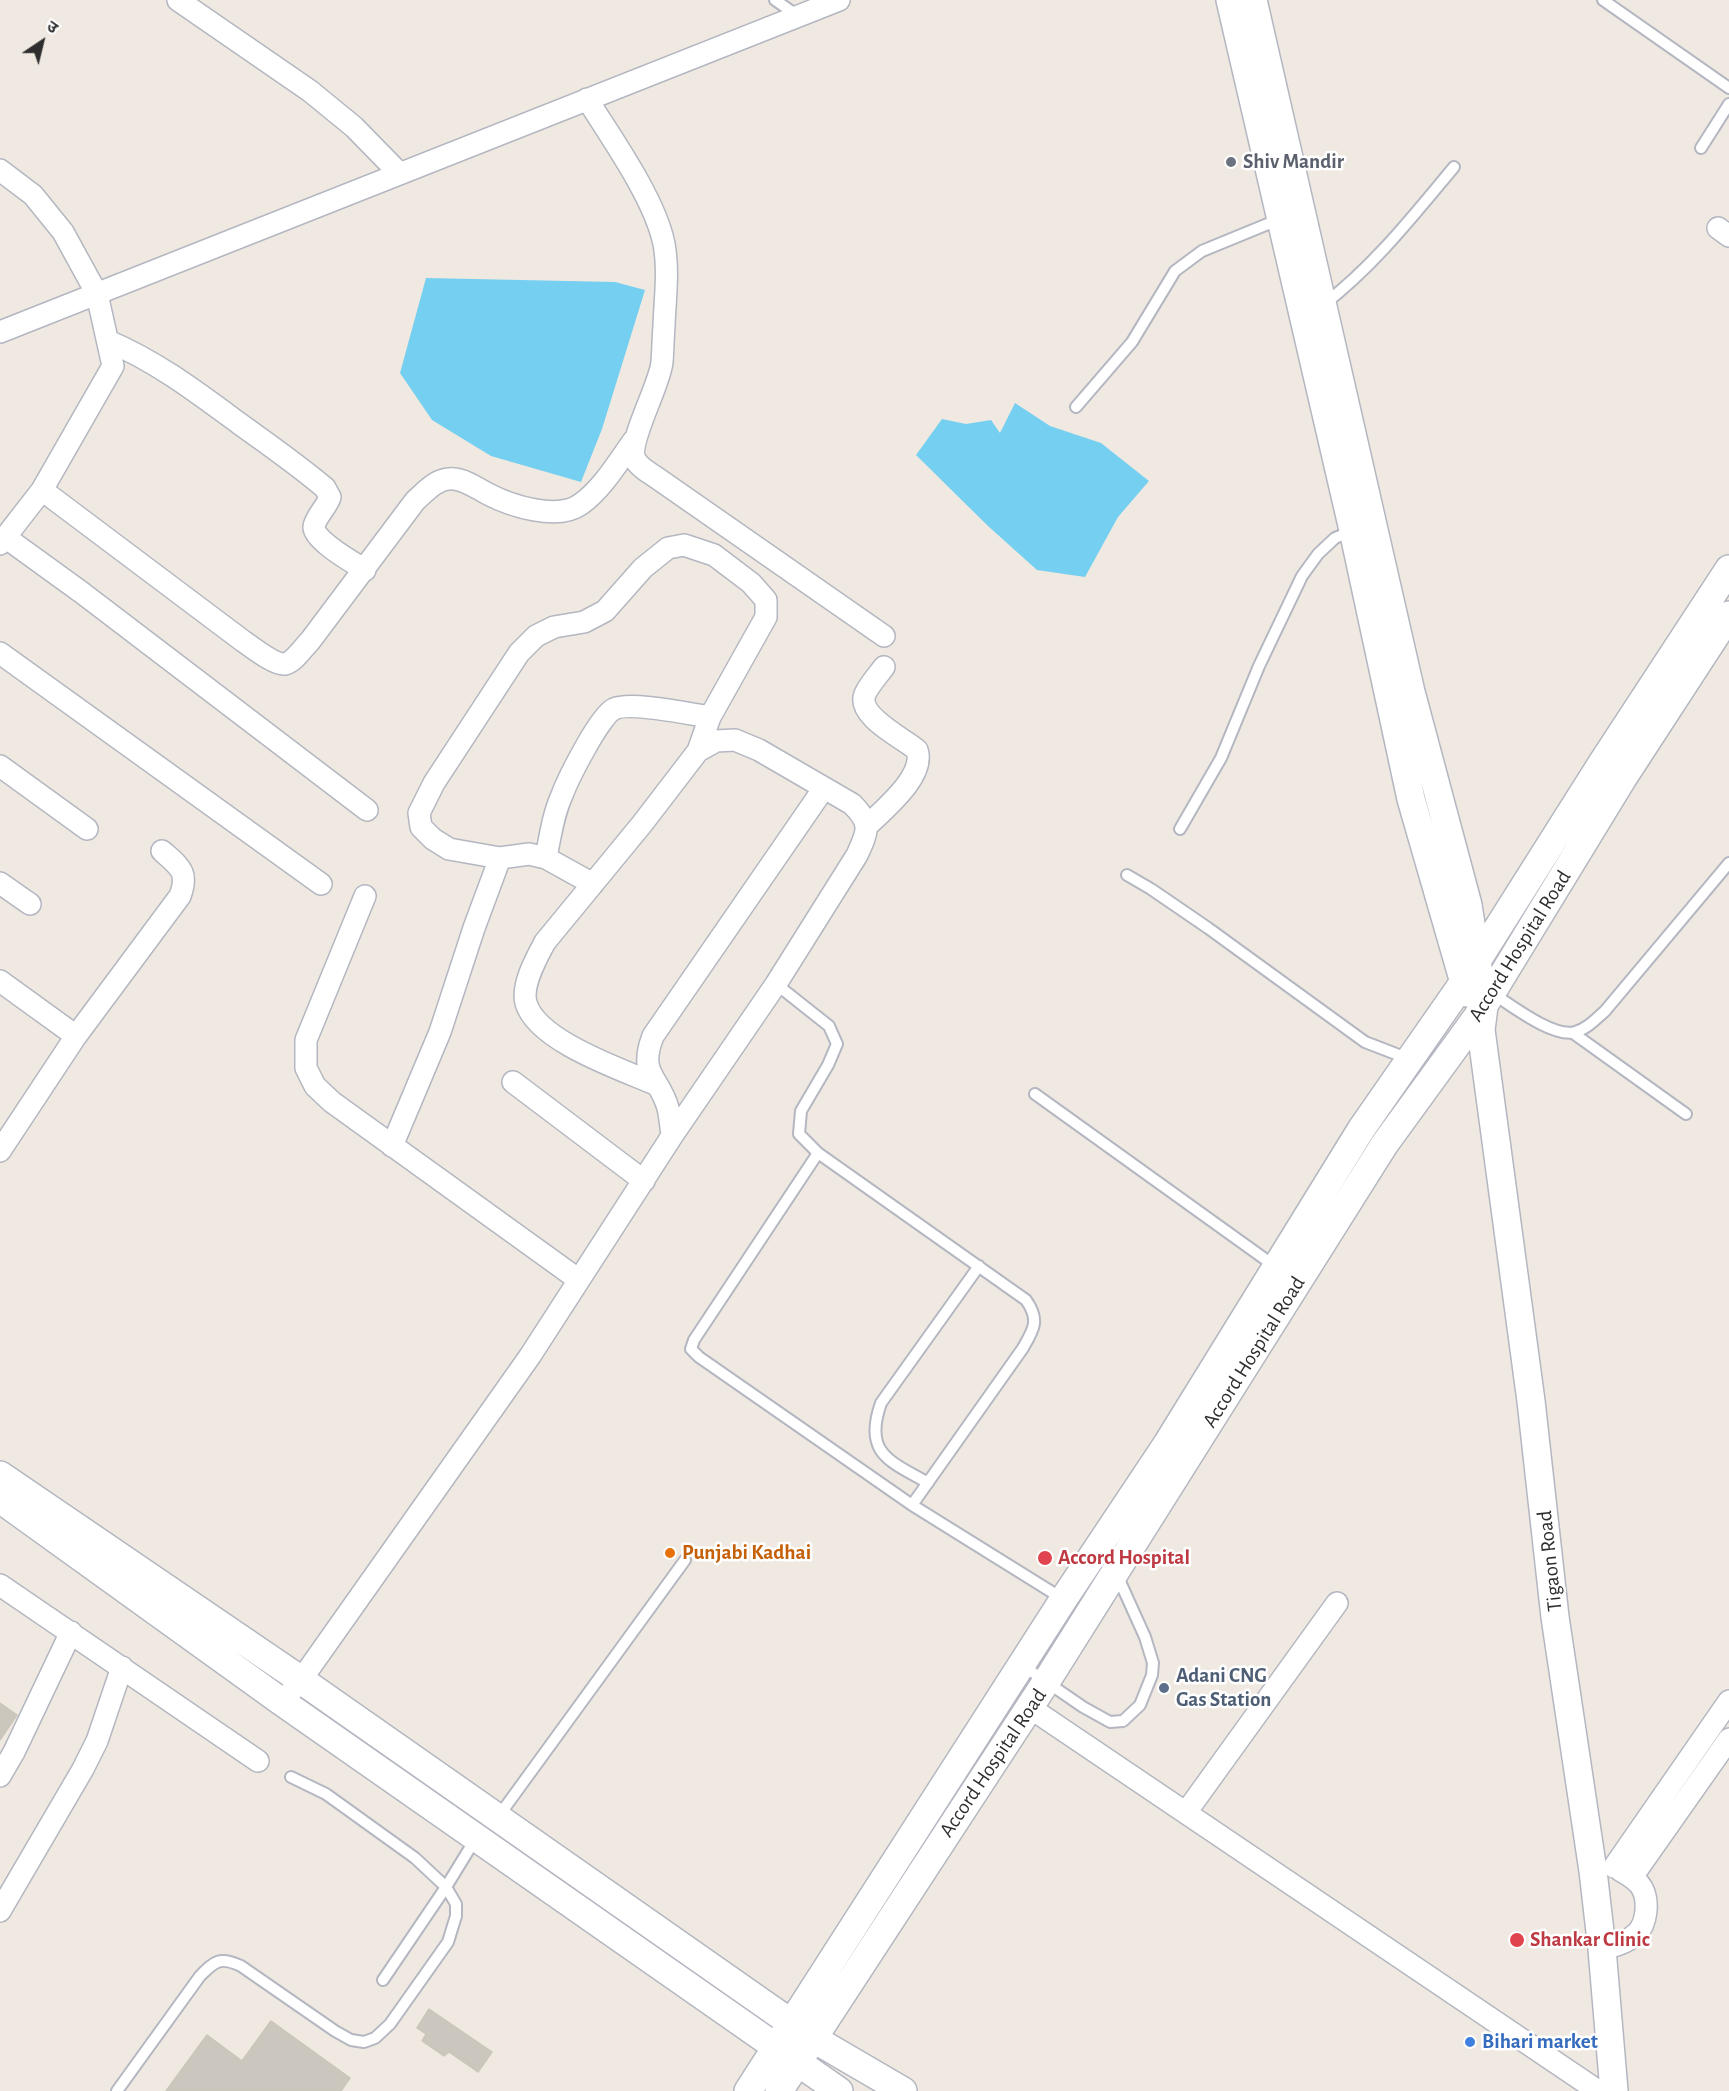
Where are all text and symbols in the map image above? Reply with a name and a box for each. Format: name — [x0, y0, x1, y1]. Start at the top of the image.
north arrow — [12, 12, 72, 72]
text: उ — [44, 18, 61, 36]
place label: Shiv Mandir — [1243, 149, 1344, 175]
marker: Shiv Mandir — [1224, 155, 1238, 169]
street label: Accord Hospital Road — [1463, 866, 1577, 1026]
street label: Accord Hospital Road — [1197, 1272, 1311, 1432]
street label: Tigaon Road — [1532, 1509, 1568, 1613]
place label: Punjabi Kadhai — [682, 1540, 811, 1566]
place label: Accord Hospital — [1058, 1545, 1190, 1571]
marker: Punjabi Kadhai — [663, 1546, 677, 1560]
marker: Accord Hospital — [1036, 1549, 1054, 1567]
place label: Adani CNG Gas Station — [1176, 1663, 1271, 1713]
marker: Adani CNG Gas Station — [1157, 1681, 1171, 1695]
street label: Accord Hospital Road — [934, 1684, 1052, 1842]
place label: Shankar Clinic — [1530, 1927, 1650, 1953]
marker: Shankar Clinic — [1508, 1931, 1526, 1949]
place label: Bihari market — [1482, 2029, 1598, 2055]
marker: Bihari market — [1463, 2035, 1477, 2049]

